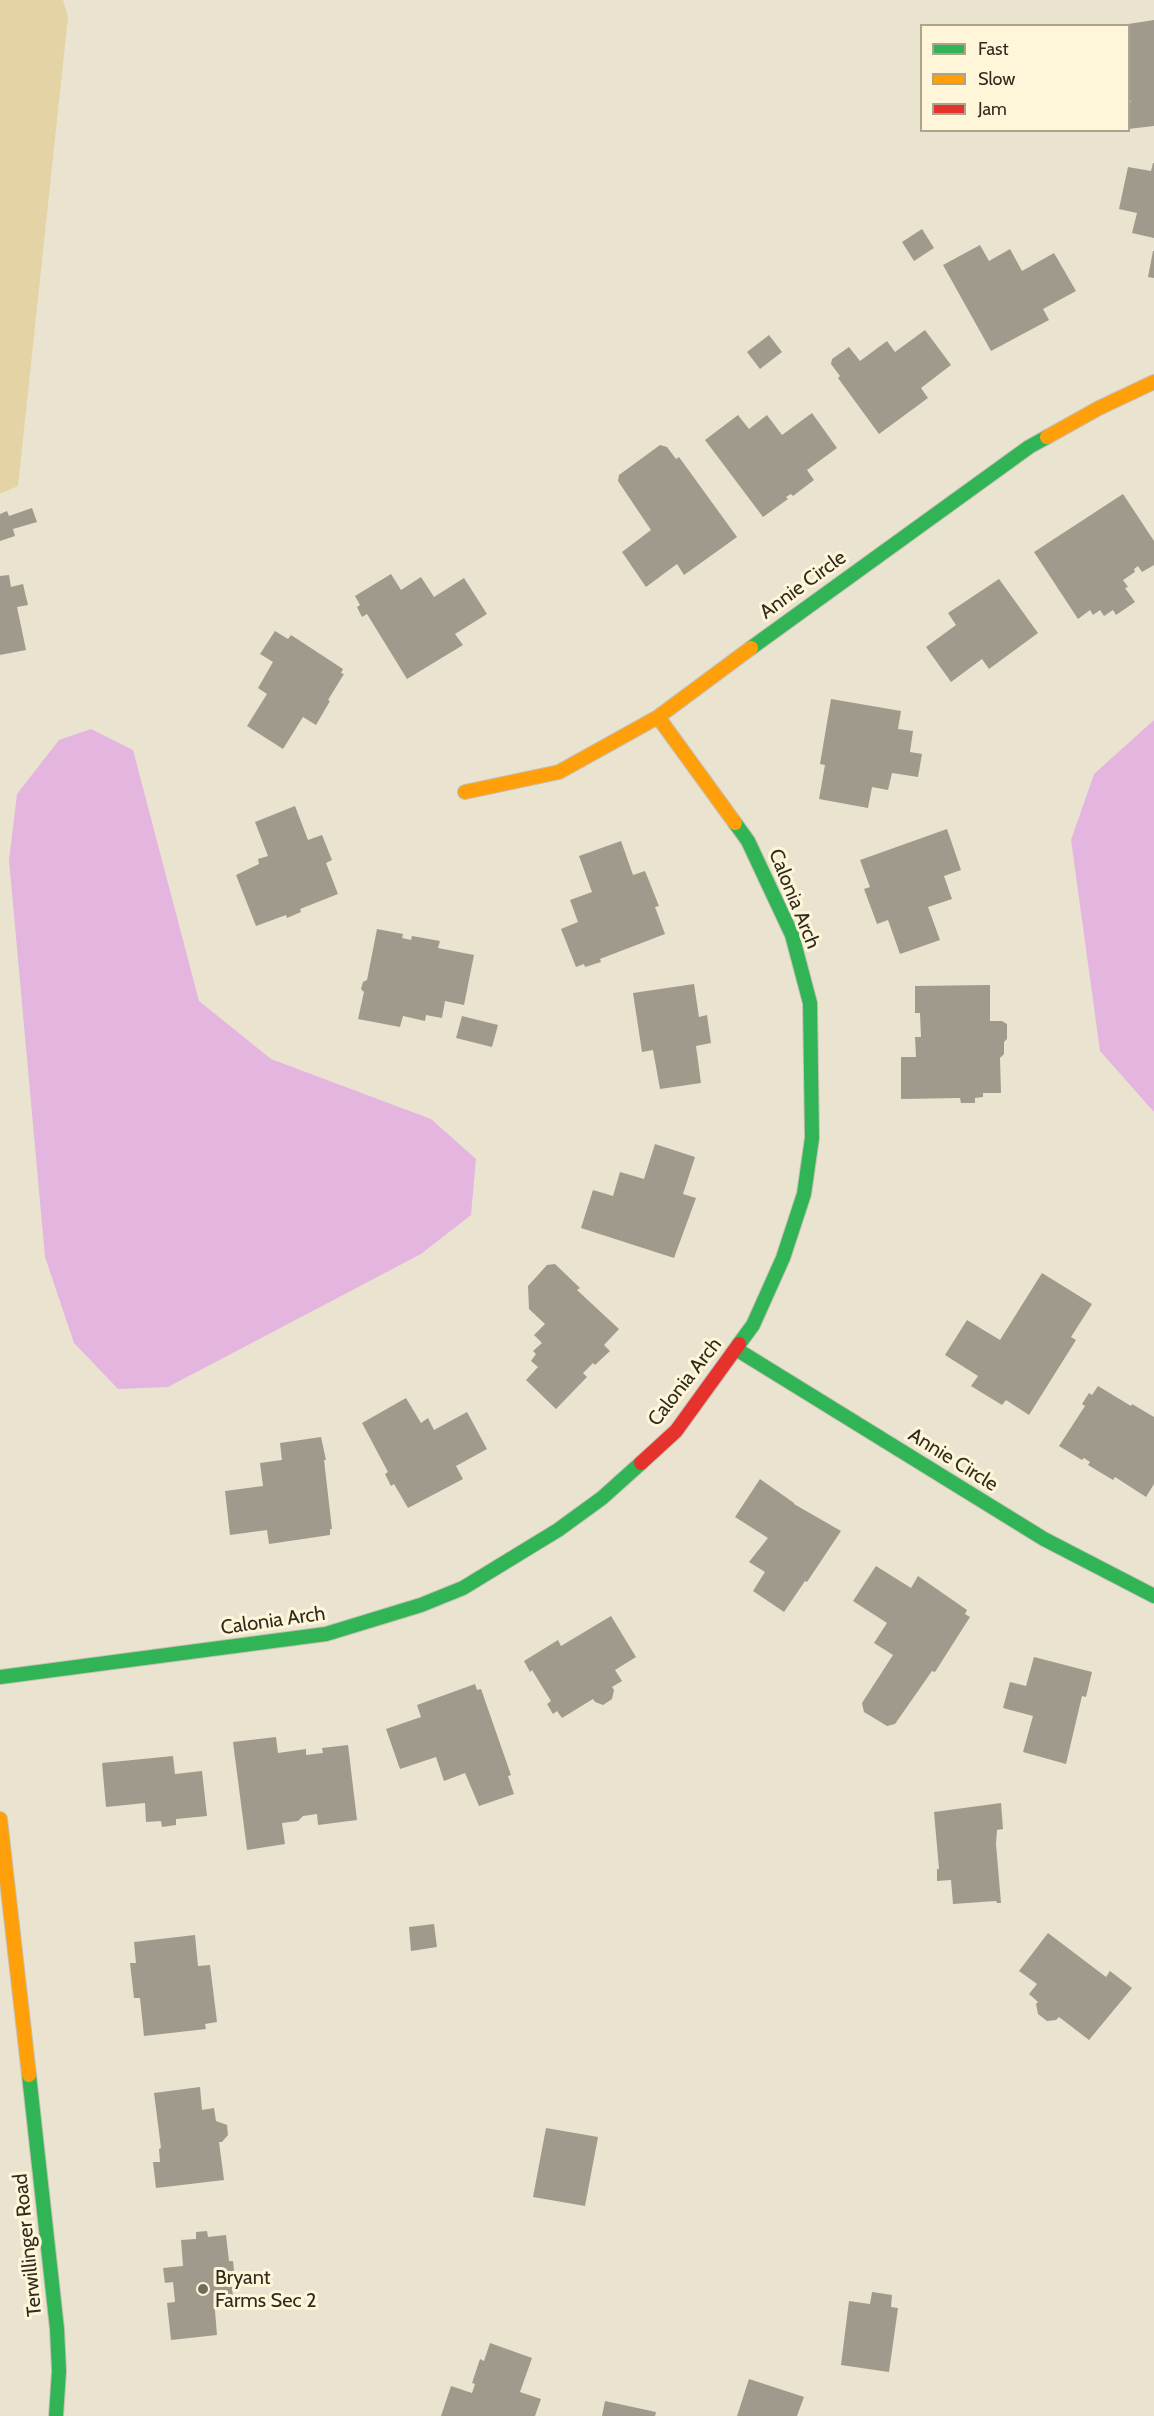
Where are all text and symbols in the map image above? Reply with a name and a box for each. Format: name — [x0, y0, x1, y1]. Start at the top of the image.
legend — [920, 24, 1130, 132]
text: Fast — [978, 38, 1009, 60]
text: Slow — [978, 68, 1015, 90]
text: Jam — [978, 98, 1007, 120]
street label: Annie Circle — [755, 546, 851, 624]
street label: Calonia Arch — [763, 846, 825, 952]
street label: Calonia Arch — [643, 1333, 727, 1431]
street label: Annie Circle — [904, 1423, 1002, 1497]
street label: Calonia Arch — [219, 1602, 327, 1640]
street label: Terwillinger Road — [9, 2172, 47, 2318]
place label: Bryant Farms Sec 2 — [215, 2266, 317, 2313]
marker: Bryant Farms Sec 2 — [196, 2282, 210, 2296]

